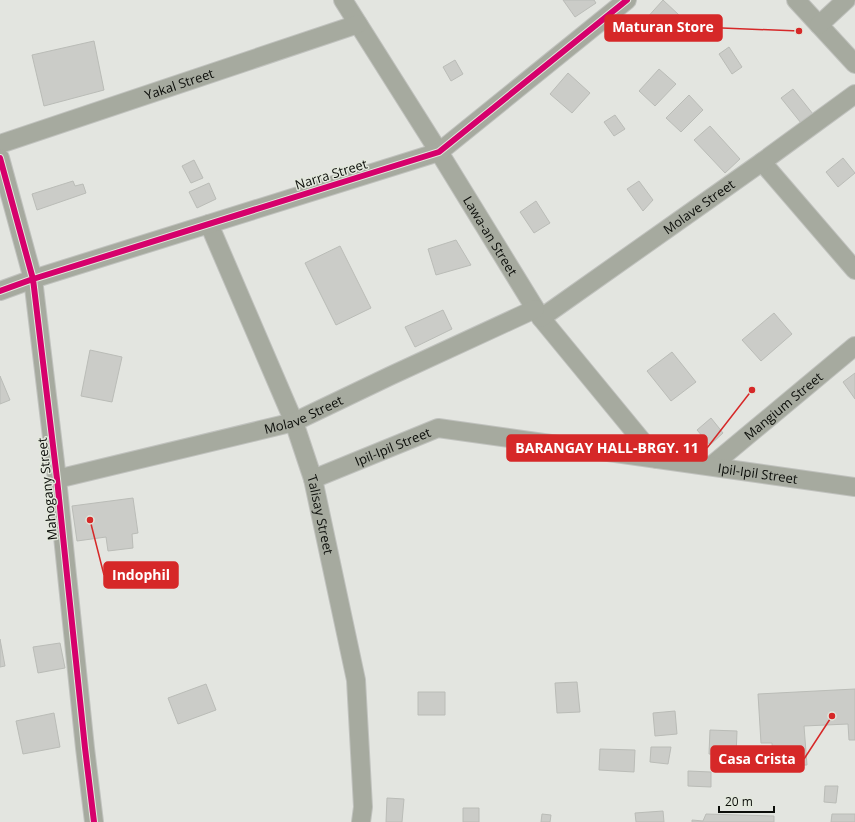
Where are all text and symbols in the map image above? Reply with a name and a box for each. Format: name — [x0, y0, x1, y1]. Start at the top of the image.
callout: Maturan Store — [605, 15, 722, 41]
text: Maturan Store — [612, 17, 714, 36]
street label: Yakal Street — [142, 64, 216, 104]
street label: Narra Street — [293, 154, 370, 194]
street label: Molave Street — [659, 175, 738, 238]
street label: Lawa-an Street — [459, 192, 522, 279]
street label: Mangium Street — [740, 368, 827, 444]
street label: Molave Street — [262, 391, 346, 438]
street label: Ipil-Ipil Street — [352, 423, 434, 470]
callout: BARANGAY HALL-BRGY. 11 — [507, 435, 707, 461]
street label: Mahogany Street — [33, 436, 61, 541]
text: BARANGAY HALL-BRGY. 11 — [515, 438, 699, 457]
street label: Ipil-Ipil Street — [717, 459, 799, 488]
street label: Talisay Street — [303, 472, 338, 556]
callout: Indophil — [104, 562, 178, 588]
text: Indophil — [112, 565, 170, 584]
callout: Casa Crista — [711, 746, 804, 772]
text: Casa Crista — [718, 749, 796, 768]
scale bar — [719, 788, 774, 814]
text: 20 m — [725, 793, 753, 810]

